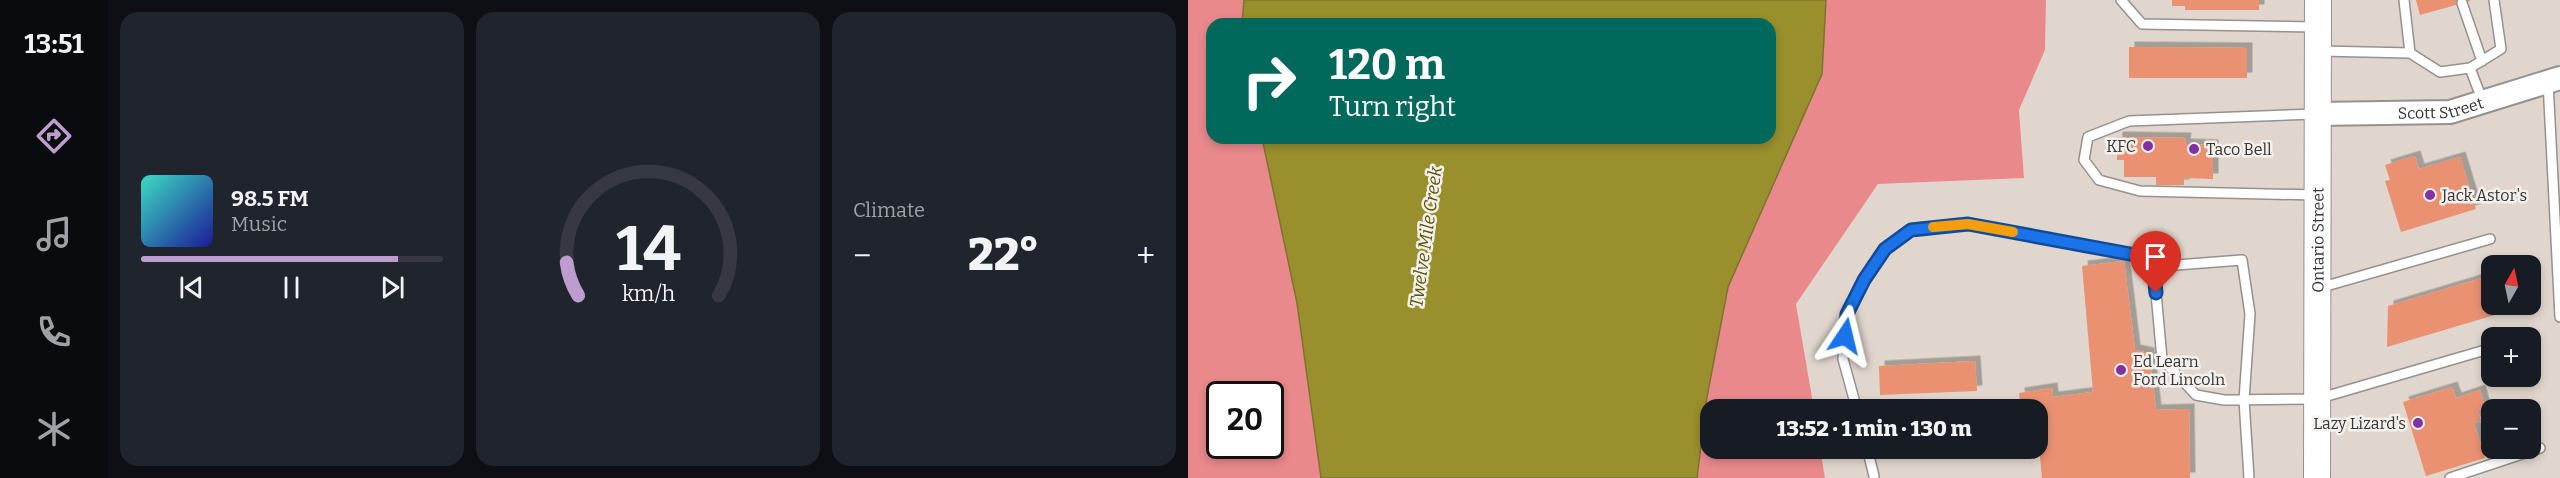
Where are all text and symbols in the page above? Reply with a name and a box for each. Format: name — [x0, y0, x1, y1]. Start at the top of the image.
text: 13:51 — [24, 28, 84, 60]
text: 120 m — [1329, 40, 1445, 90]
icon: right — [1230, 42, 1308, 120]
text: Turn right — [1329, 91, 1456, 123]
street label: Scott Street — [2398, 93, 2486, 123]
icon: directions — [33, 115, 75, 157]
place label: KFC — [2106, 137, 2136, 156]
marker: KFC — [2141, 139, 2155, 153]
place label: Taco Bell — [2206, 140, 2272, 159]
marker: Taco Bell — [2187, 142, 2201, 156]
water label: Twelve Mile Creek — [1405, 165, 1447, 309]
text: 98.5 FM — [231, 185, 309, 212]
place label: Jack Astor's — [2441, 186, 2527, 205]
street label: Ontario Street — [2308, 187, 2328, 293]
marker: Jack Astor's — [2423, 188, 2437, 202]
text: Climate — [853, 198, 925, 222]
text: Music — [231, 212, 287, 236]
text: 14 — [616, 212, 680, 287]
icon: music — [33, 213, 75, 255]
text: 22° — [968, 228, 1039, 282]
pin — [2130, 231, 2181, 293]
text: − — [853, 236, 871, 276]
text: + — [1136, 236, 1155, 276]
icon: arrive — [2139, 240, 2172, 273]
north arrow — [2481, 255, 2541, 315]
map controls — [2481, 255, 2541, 459]
icon: previous — [175, 271, 208, 304]
icon: pause — [275, 271, 308, 304]
icon: next — [376, 271, 409, 304]
text: km/h — [621, 281, 675, 307]
position arrow — [1813, 304, 1877, 368]
icon: phone — [33, 311, 75, 353]
button: + — [2481, 327, 2541, 387]
place label: Ed Learn Ford Lincoln — [2133, 352, 2225, 389]
marker: Ed Learn Ford Lincoln — [2114, 363, 2128, 377]
speed limit sign: 20 — [1206, 381, 1284, 459]
button: − — [2481, 399, 2541, 459]
icon: climate — [33, 408, 75, 450]
place label: Lazy Lizard's — [2313, 414, 2406, 433]
text: 13:52 · 1 min · 130 m — [1776, 415, 1972, 442]
marker: Lazy Lizard's — [2411, 416, 2425, 430]

